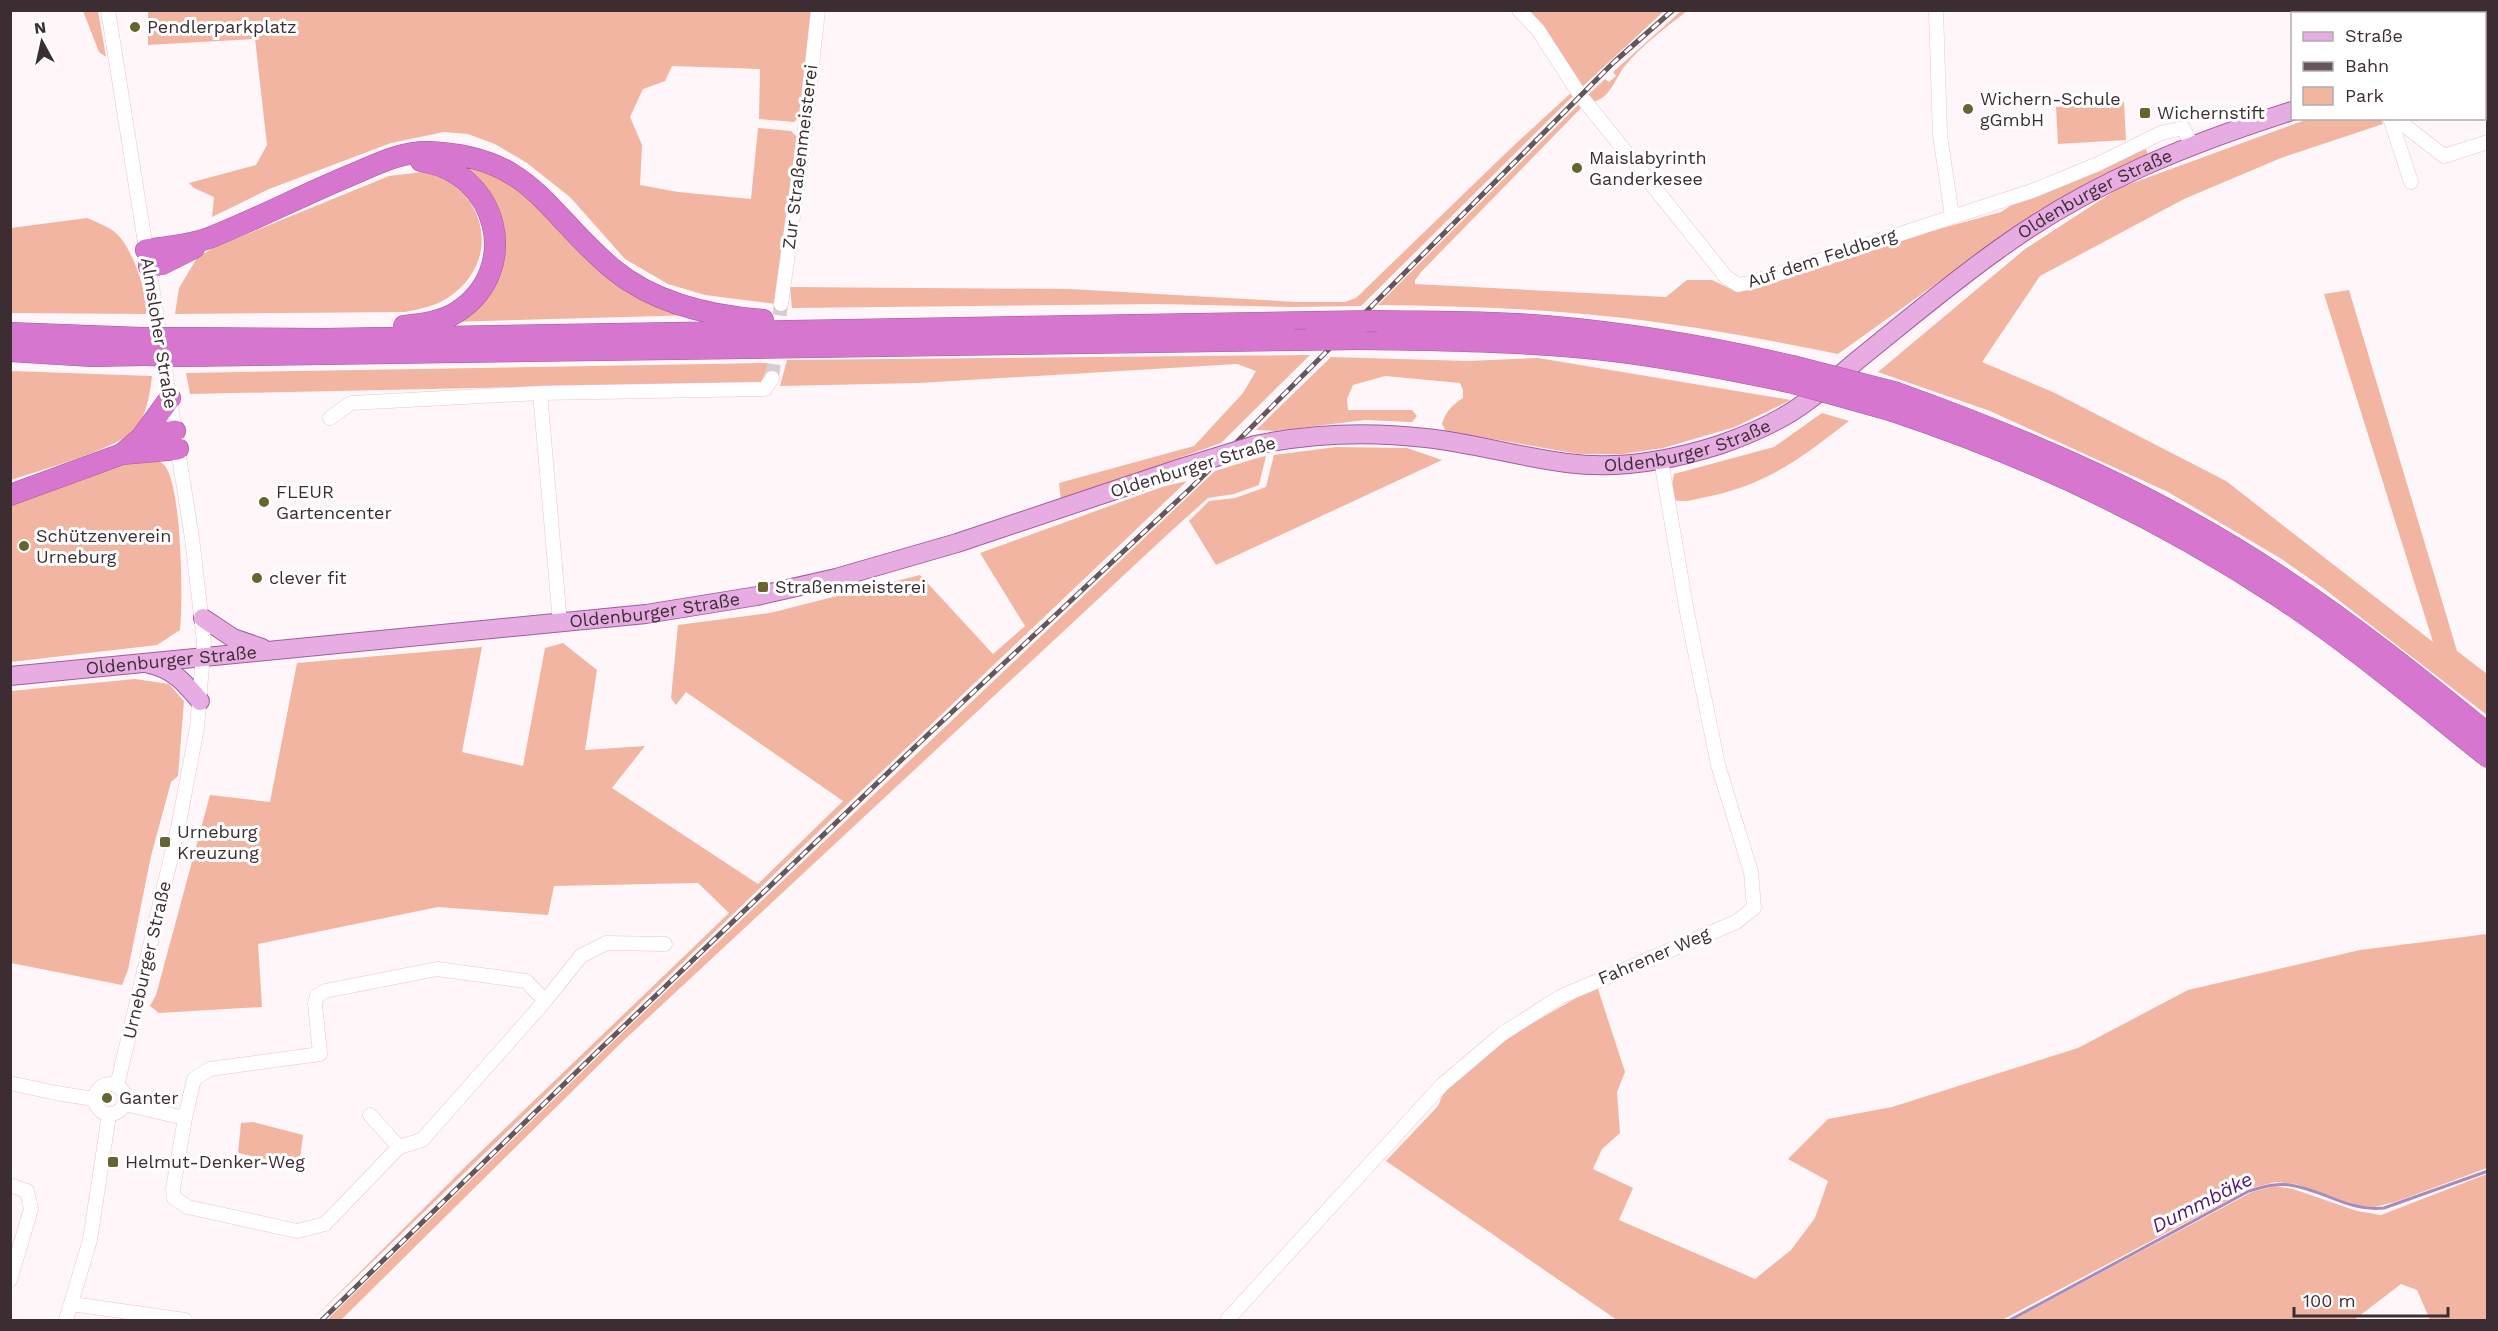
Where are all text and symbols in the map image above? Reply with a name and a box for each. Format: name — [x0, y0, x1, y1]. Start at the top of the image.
north arrow — [12, 12, 72, 72]
legend — [2291, 12, 2486, 120]
place label: Pendlerparkplatz — [147, 16, 297, 37]
text: N — [33, 17, 47, 38]
marker: Pendlerparkplatz — [128, 20, 142, 34]
text: Straße — [2345, 25, 2403, 46]
text: Bahn — [2345, 55, 2389, 76]
street label: Zur Straßenmeisterei — [778, 63, 821, 251]
text: Park — [2345, 85, 2384, 106]
place label: Wichern-Schule gGmbH — [1980, 88, 2121, 130]
marker: Wichern-Schule gGmbH — [1961, 102, 1975, 116]
place label: Wichernstift — [2157, 102, 2265, 123]
marker: Wichernstift — [2138, 106, 2152, 120]
street label: Oldenburger Straße — [2013, 144, 2175, 243]
place label: Maislabyrinth Ganderkesee — [1589, 147, 1707, 189]
marker: Maislabyrinth Ganderkesee — [1570, 161, 1584, 175]
street label: Auf dem Feldberg — [1745, 223, 1899, 292]
street label: Almsloher Straße — [137, 256, 182, 410]
street label: Oldenburger Straße — [1603, 414, 1774, 475]
street label: Oldenburger Straße — [1108, 431, 1278, 502]
place label: FLEUR Gartencenter — [276, 481, 392, 523]
marker: FLEUR Gartencenter — [257, 495, 271, 509]
place label: Schützenverein Urneburg — [36, 525, 171, 567]
marker: Schützenverein Urneburg — [17, 539, 31, 553]
place label: clever fit — [269, 567, 347, 588]
marker: clever fit — [250, 571, 264, 585]
place label: Straßenmeisterei — [775, 576, 926, 597]
marker: Straßenmeisterei — [756, 580, 770, 594]
street label: Oldenburger Straße — [568, 588, 741, 631]
street label: Oldenburger Straße — [85, 641, 258, 679]
place label: Urneburg Kreuzung — [177, 821, 259, 863]
marker: Urneburg Kreuzung — [158, 835, 172, 849]
street label: Urneburger Straße — [118, 879, 175, 1041]
street label: Fahrener Weg — [1595, 922, 1713, 989]
place label: Ganter — [119, 1087, 179, 1108]
marker: Ganter — [100, 1091, 114, 1105]
place label: Helmut-Denker-Weg — [125, 1151, 305, 1172]
marker: Helmut-Denker-Weg — [106, 1155, 120, 1169]
water label: Dummbäke — [2148, 1166, 2256, 1238]
scale bar — [2294, 1280, 2448, 1318]
text: 100 m — [2303, 1290, 2356, 1311]

